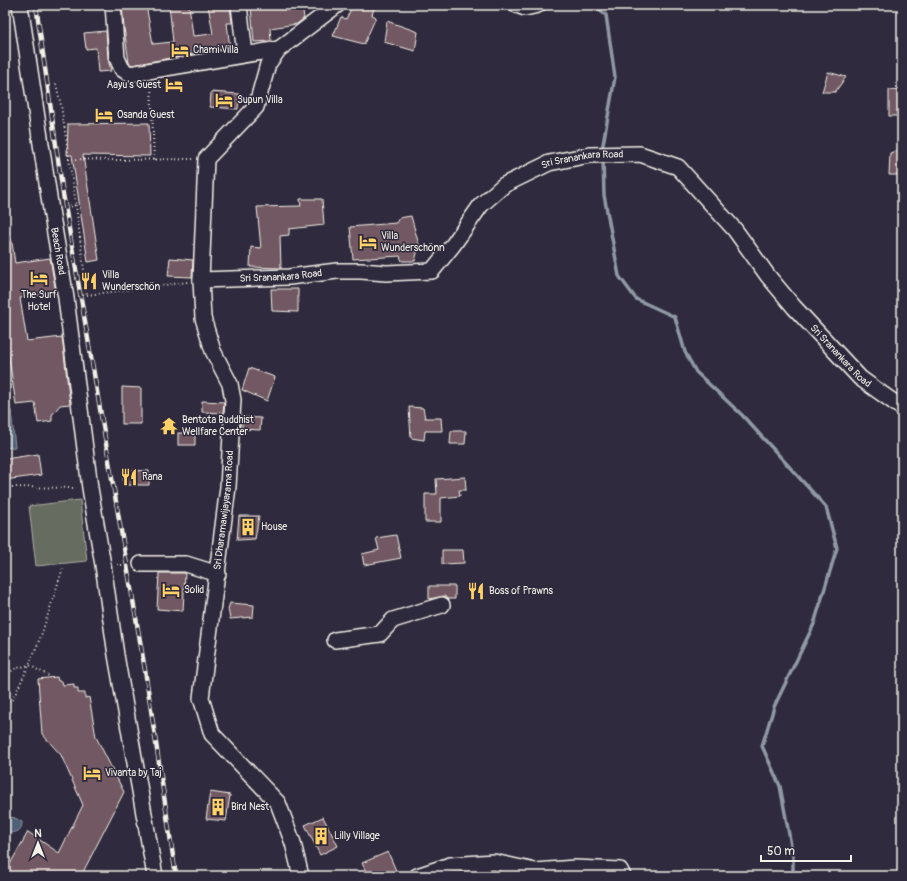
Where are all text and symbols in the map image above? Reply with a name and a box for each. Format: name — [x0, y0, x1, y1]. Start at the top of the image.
hotel icon: Chami Villa — [170, 40, 190, 60]
place label: Chami Villa — [193, 44, 239, 56]
hotel icon: Aayu's Guest — [164, 75, 184, 95]
place label: Aayu's Guest — [107, 79, 162, 91]
hotel icon: Supun Villa — [214, 90, 234, 110]
place label: Supun Villa — [237, 94, 283, 106]
hotel icon: Osanda Guest — [94, 105, 114, 125]
place label: Osanda Guest — [117, 109, 176, 121]
street label: Sri Sranankara Road — [539, 148, 623, 172]
street label: Beach Road — [48, 226, 68, 276]
place label: Villa Wunderschönn — [381, 230, 445, 254]
hotel icon: Villa Wunderschönn — [358, 232, 378, 252]
street label: Sri Sranankara Road — [239, 267, 323, 285]
hotel icon: The Surf Hotel — [29, 268, 49, 288]
place label: Villa Wunderschön — [102, 269, 160, 293]
restaurant icon: Villa Wunderschön — [79, 271, 99, 291]
place label: The Surf Hotel — [21, 289, 57, 313]
street label: Sri Sranankara Road — [807, 322, 873, 390]
place label: Bentota Buddhist Wellfare Center — [182, 414, 255, 438]
temple icon: Bentota Buddhist Wellfare Center — [159, 416, 179, 436]
street label: Sri Dharamawijayarama Road — [211, 450, 236, 571]
restaurant icon: Rana — [119, 467, 139, 487]
place label: Rana — [142, 471, 163, 483]
building icon: House — [238, 517, 258, 537]
place label: House — [261, 521, 287, 533]
hotel icon: Solid — [161, 580, 181, 600]
restaurant icon: Boss of Prawns — [466, 581, 486, 601]
place label: Solid — [184, 584, 204, 596]
place label: Boss of Prawns — [489, 585, 553, 597]
hotel icon: Vivanta by Taj — [82, 763, 102, 783]
place label: Vivanta by Taj — [105, 767, 162, 779]
building icon: Bird Nest — [208, 797, 228, 817]
place label: Bird Nest — [231, 801, 270, 813]
north arrow — [18, 823, 58, 863]
building icon: Lilly Village — [311, 826, 331, 846]
text: N — [34, 827, 42, 840]
place label: Lilly Village — [334, 830, 380, 842]
scale bar — [761, 837, 851, 863]
text: 50 m — [767, 844, 795, 859]

